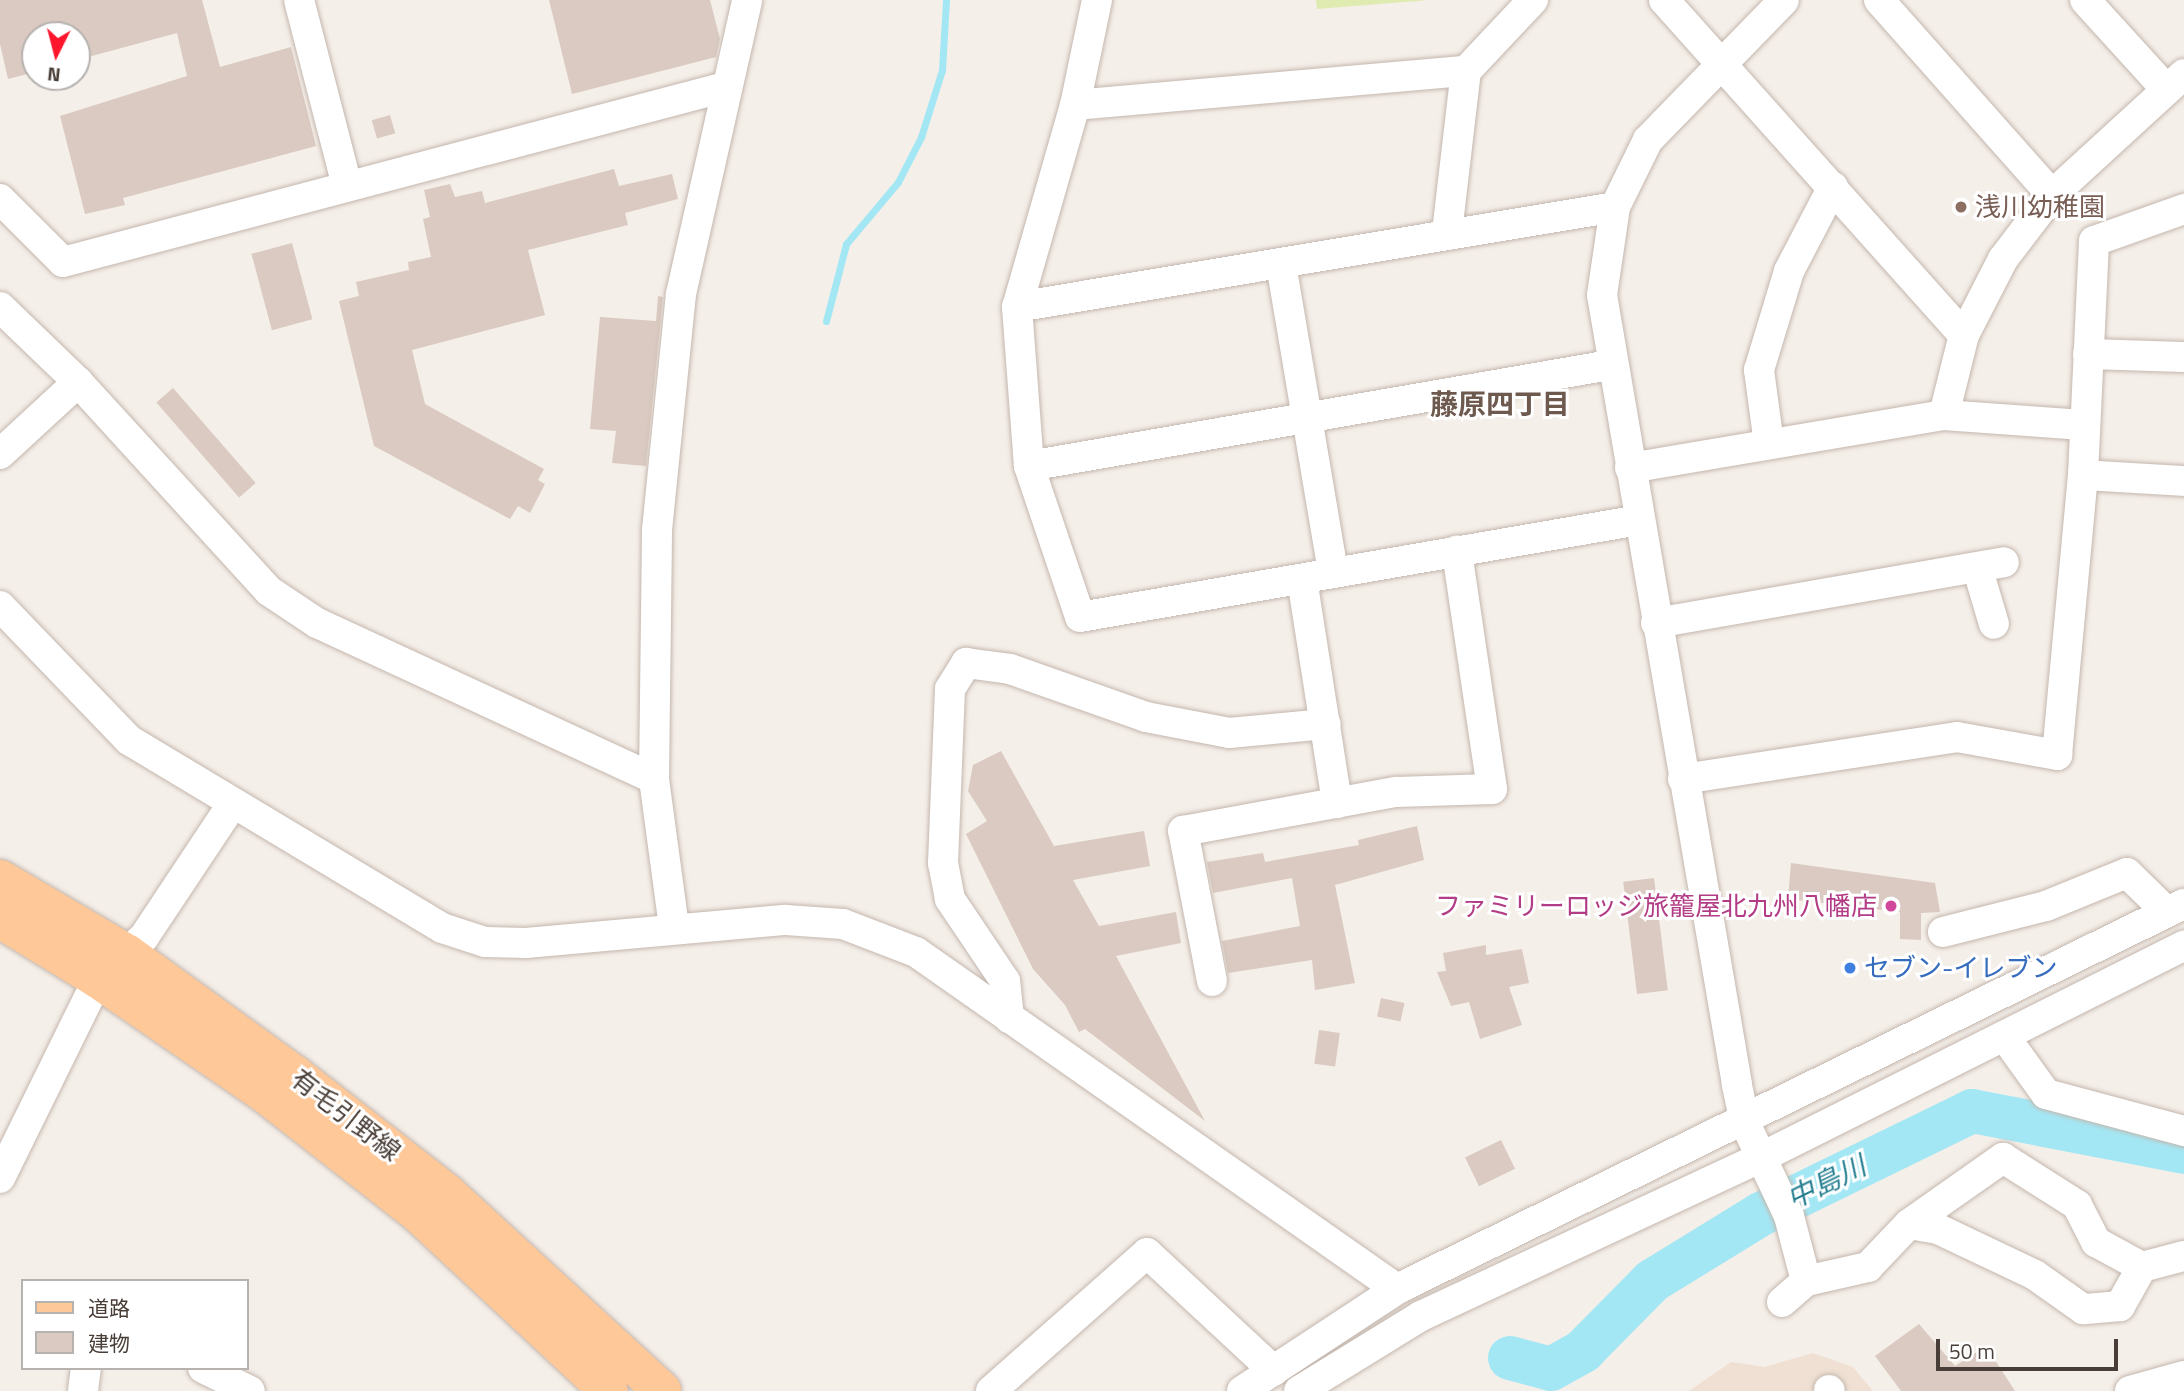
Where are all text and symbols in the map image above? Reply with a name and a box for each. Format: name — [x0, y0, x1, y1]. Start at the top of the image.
north arrow — [21, 21, 91, 91]
text: N — [46, 60, 62, 91]
place label: 浅川幼稚園 — [1975, 191, 2105, 223]
marker: 浅川幼稚園 — [1953, 199, 1969, 215]
district label: 藤原四丁目 — [1430, 387, 1570, 421]
place label: ファミリーロッジ旅籠屋北九州八幡店 — [1435, 890, 1877, 922]
marker: ファミリーロッジ旅籠屋北九州八幡店 — [1883, 898, 1899, 914]
place label: セブン-イレブン — [1864, 952, 2057, 984]
marker: セブン-イレブン — [1842, 960, 1858, 976]
street label: 有毛引野線 — [285, 1063, 407, 1167]
water label: 中島川 — [1781, 1148, 1871, 1216]
legend — [21, 1279, 248, 1370]
text: 道路 — [88, 1292, 130, 1324]
scale bar — [1939, 1324, 2121, 1368]
text: 建物 — [88, 1327, 130, 1359]
text: 50 m — [1949, 1335, 1995, 1367]

